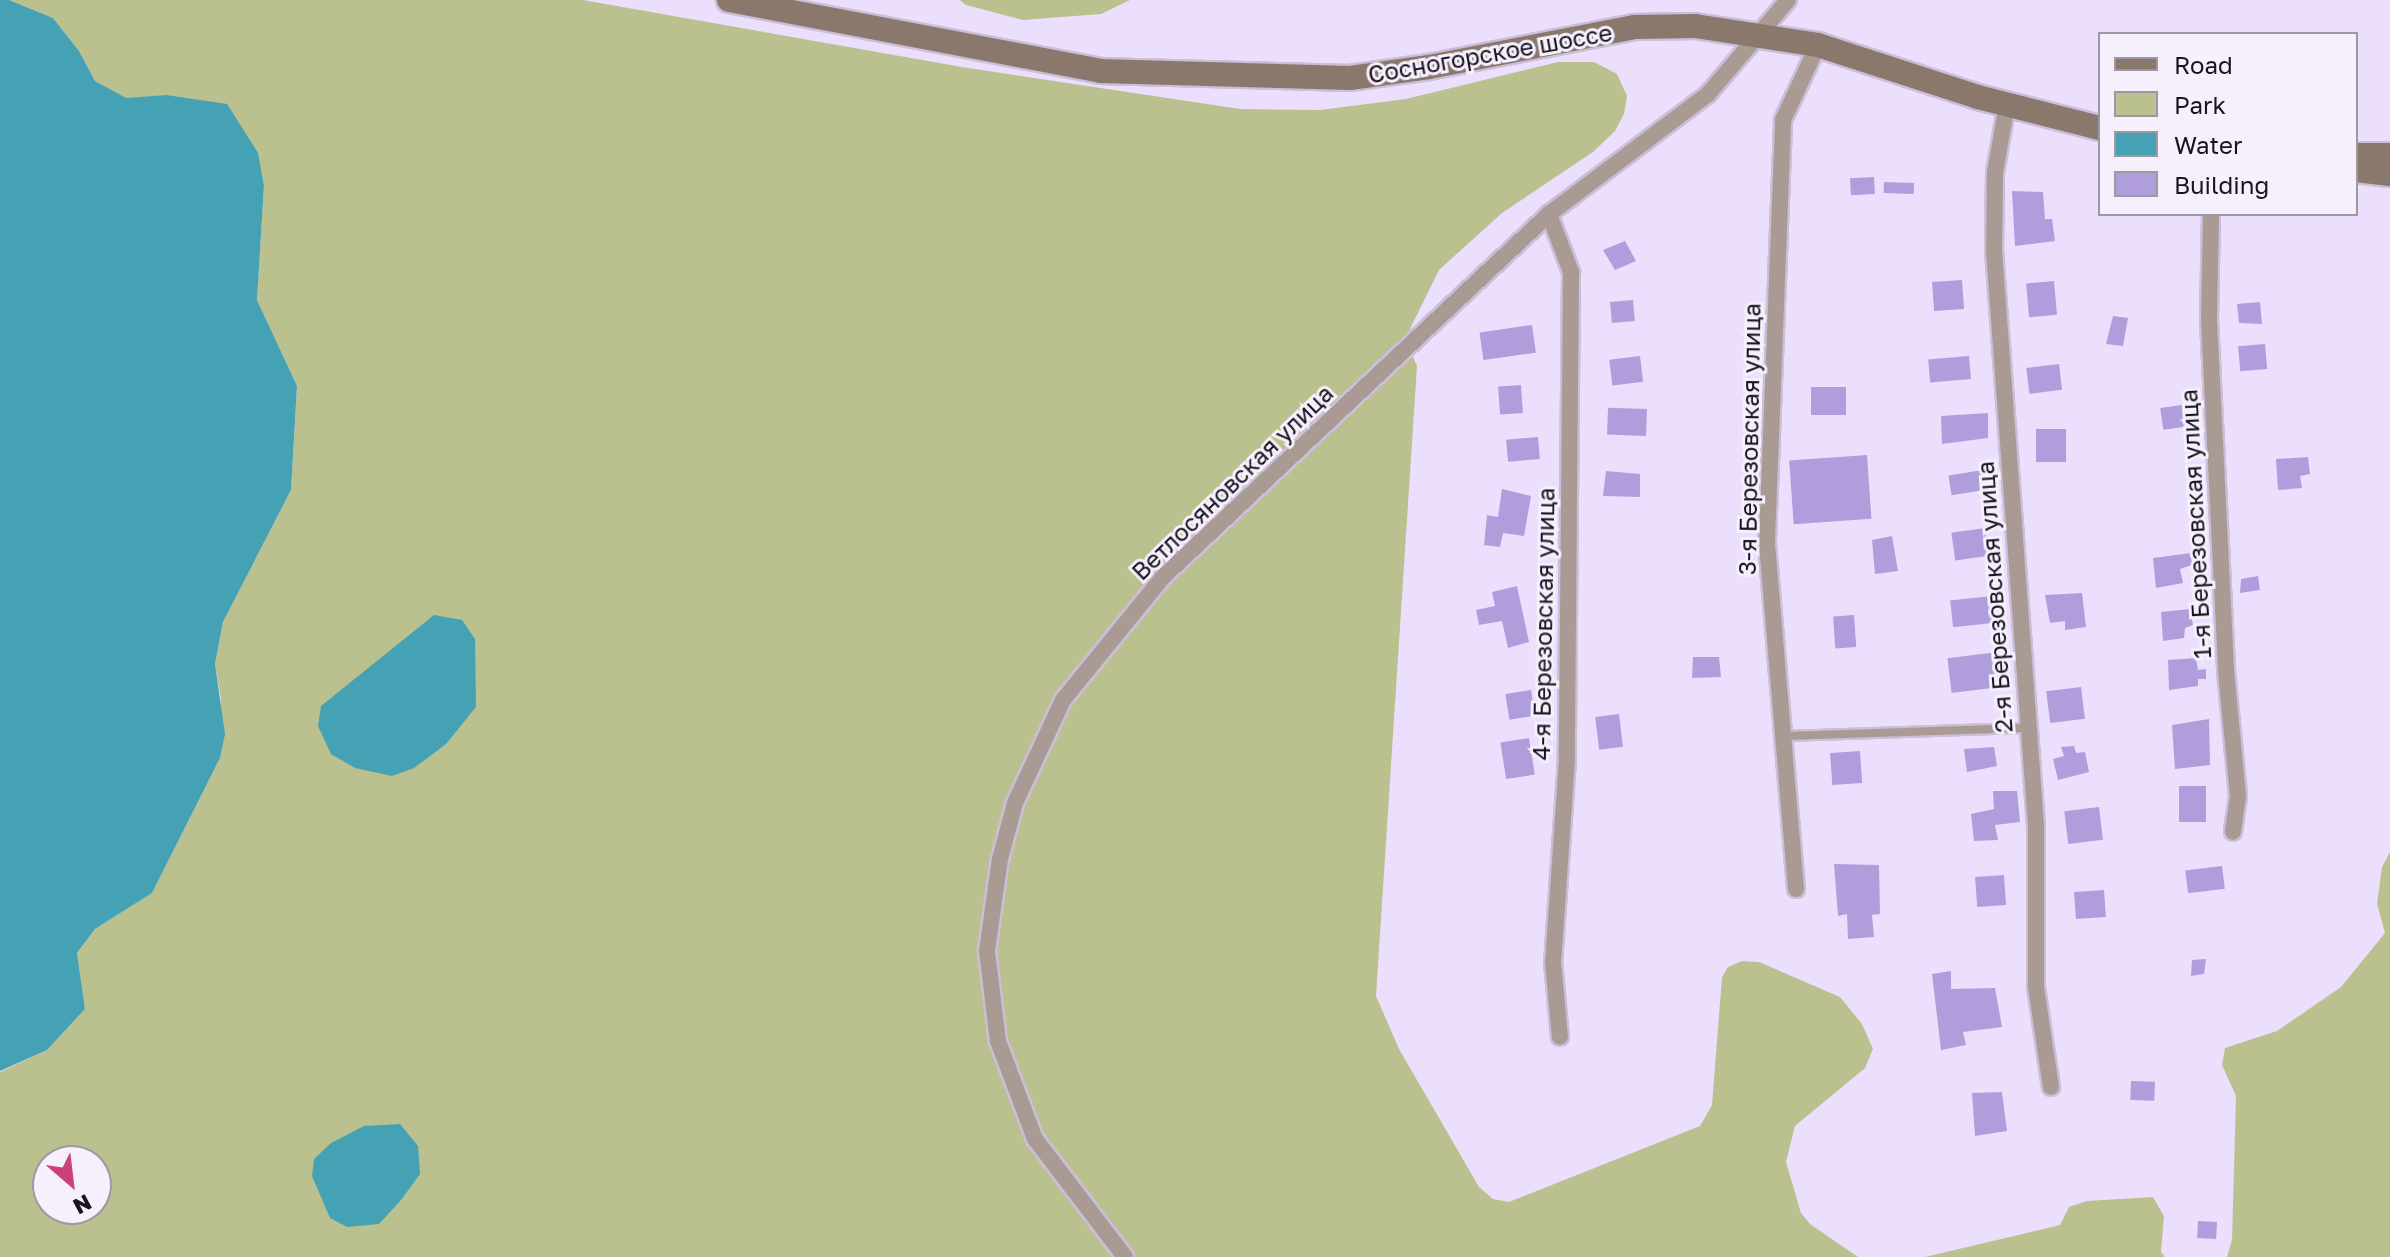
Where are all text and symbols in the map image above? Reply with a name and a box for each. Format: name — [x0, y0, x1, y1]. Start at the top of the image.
street label: Сосногорское шоссе — [1366, 17, 1614, 89]
legend — [2098, 32, 2358, 216]
text: Road — [2174, 50, 2233, 79]
text: Park — [2174, 90, 2226, 119]
text: Water — [2174, 130, 2242, 159]
text: Building — [2174, 170, 2269, 199]
street label: 3-я Березовская улица — [1732, 303, 1766, 575]
street label: Ветлосяновская улица — [1125, 378, 1339, 586]
street label: 1-я Березовская улица — [2174, 389, 2216, 659]
street label: 2-я Березовская улица — [1970, 460, 2018, 734]
street label: 4-я Березовская улица — [1526, 487, 1560, 761]
north arrow — [32, 1145, 112, 1225]
text: N — [69, 1189, 96, 1221]

